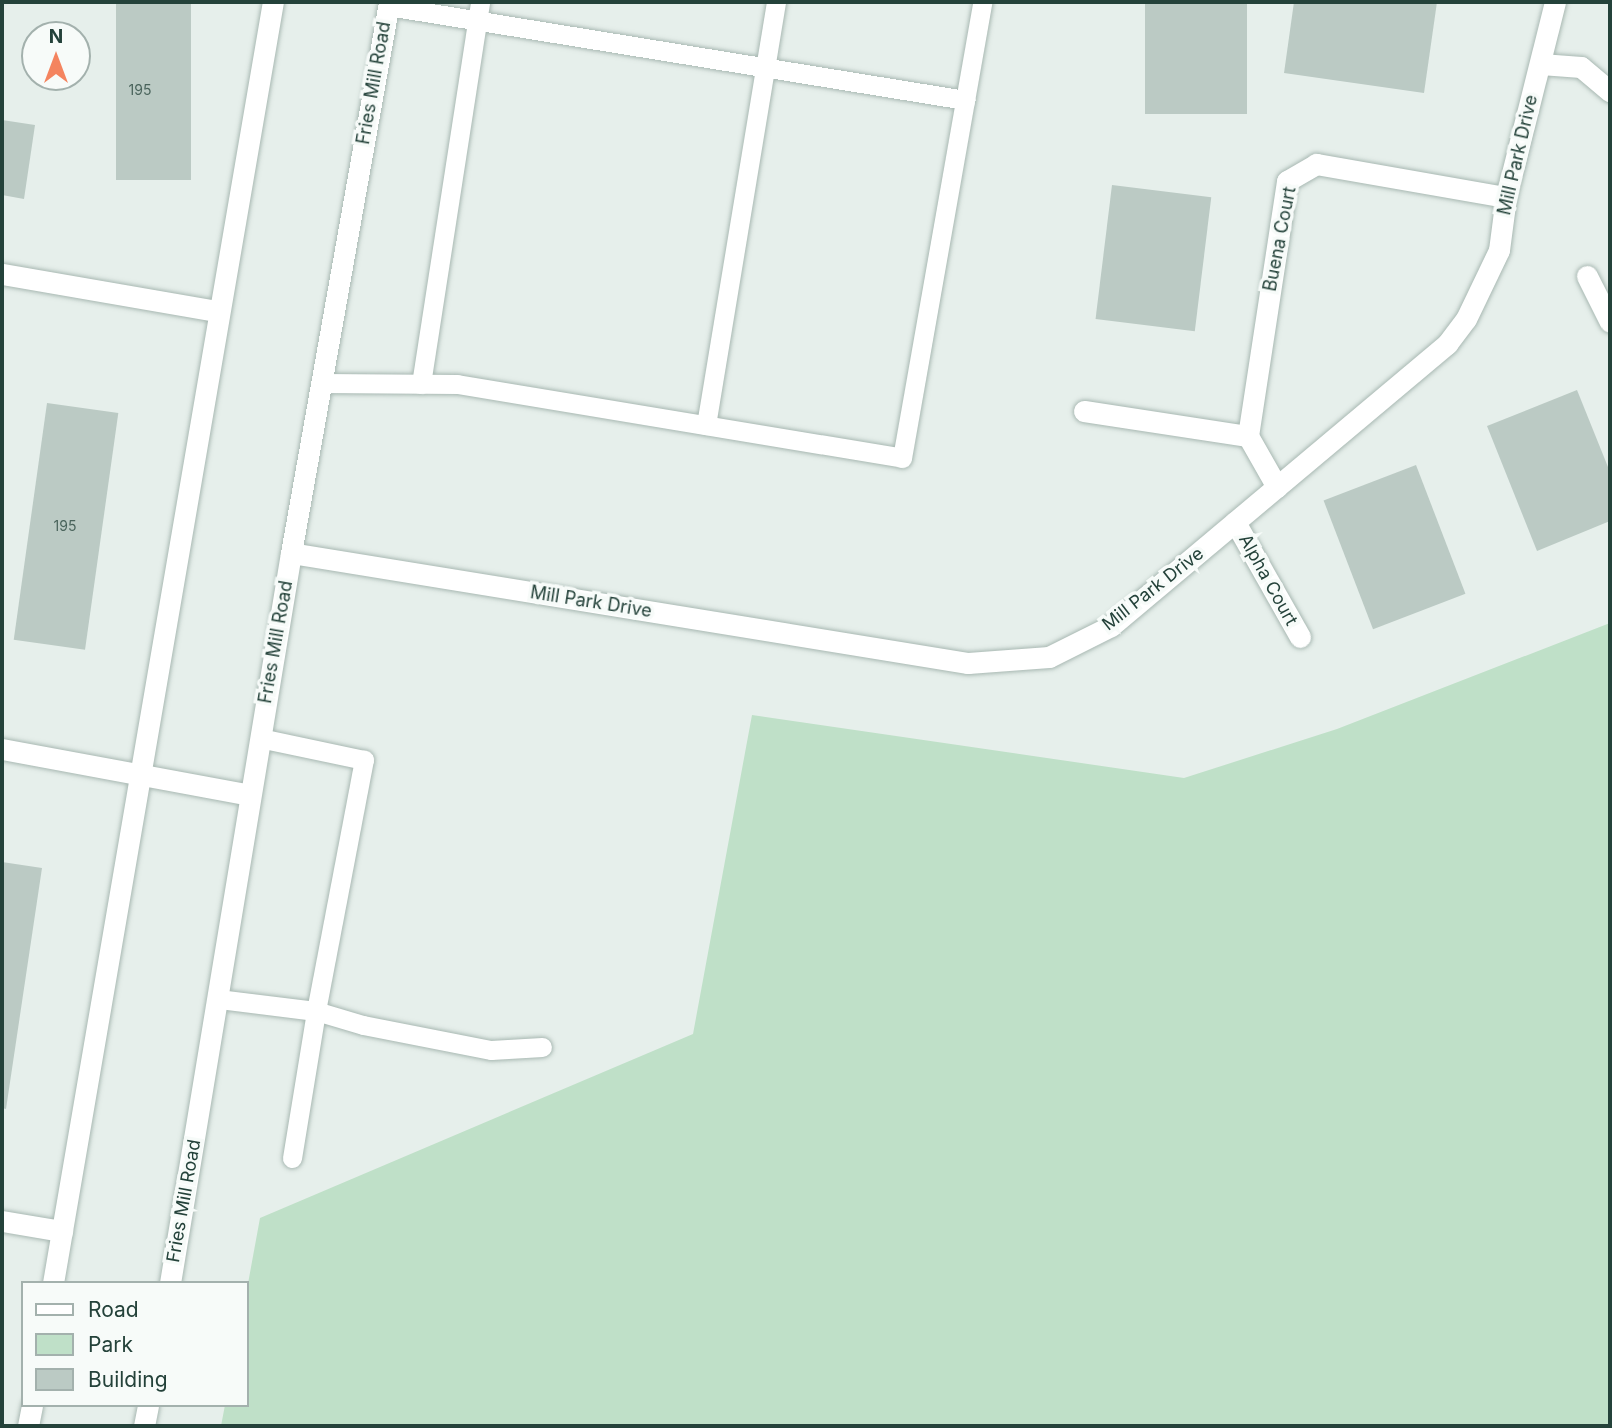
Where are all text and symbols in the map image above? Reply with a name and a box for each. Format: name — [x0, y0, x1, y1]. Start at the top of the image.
street label: Fries Mill Road — [353, 20, 395, 146]
north arrow — [21, 21, 91, 91]
text: N — [49, 25, 63, 48]
house number: 195 — [129, 82, 151, 98]
street label: Mill Park Drive — [1494, 93, 1542, 217]
street label: Buena Court — [1259, 185, 1301, 293]
house number: 195 — [54, 518, 76, 534]
street label: Alpha Court — [1234, 531, 1302, 629]
street label: Mill Park Drive — [1098, 543, 1208, 635]
street label: Fries Mill Road — [255, 579, 297, 705]
street label: Mill Park Drive — [529, 582, 653, 622]
street label: Fries Mill Road — [163, 1138, 205, 1264]
legend — [21, 1281, 248, 1407]
text: Road — [88, 1297, 139, 1322]
text: Park — [88, 1332, 133, 1357]
text: Building — [88, 1367, 168, 1392]

